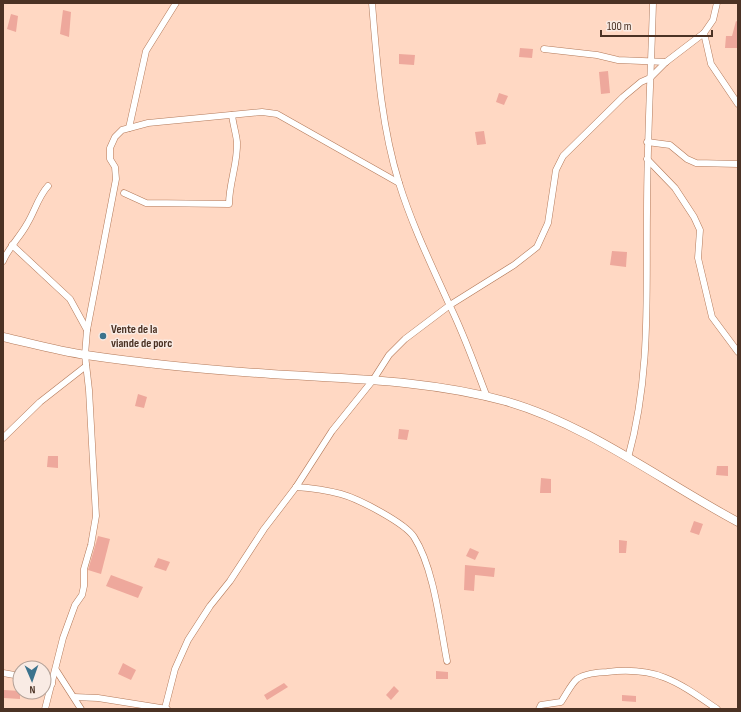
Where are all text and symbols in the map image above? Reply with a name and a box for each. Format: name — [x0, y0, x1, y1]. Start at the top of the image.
scale bar — [601, 12, 712, 38]
text: 100 m — [607, 19, 632, 34]
place label: Vente de la viande de porc — [111, 322, 172, 351]
marker: Vente de la viande de porc — [98, 331, 108, 341]
north arrow — [12, 660, 52, 700]
text: N — [29, 683, 35, 696]

